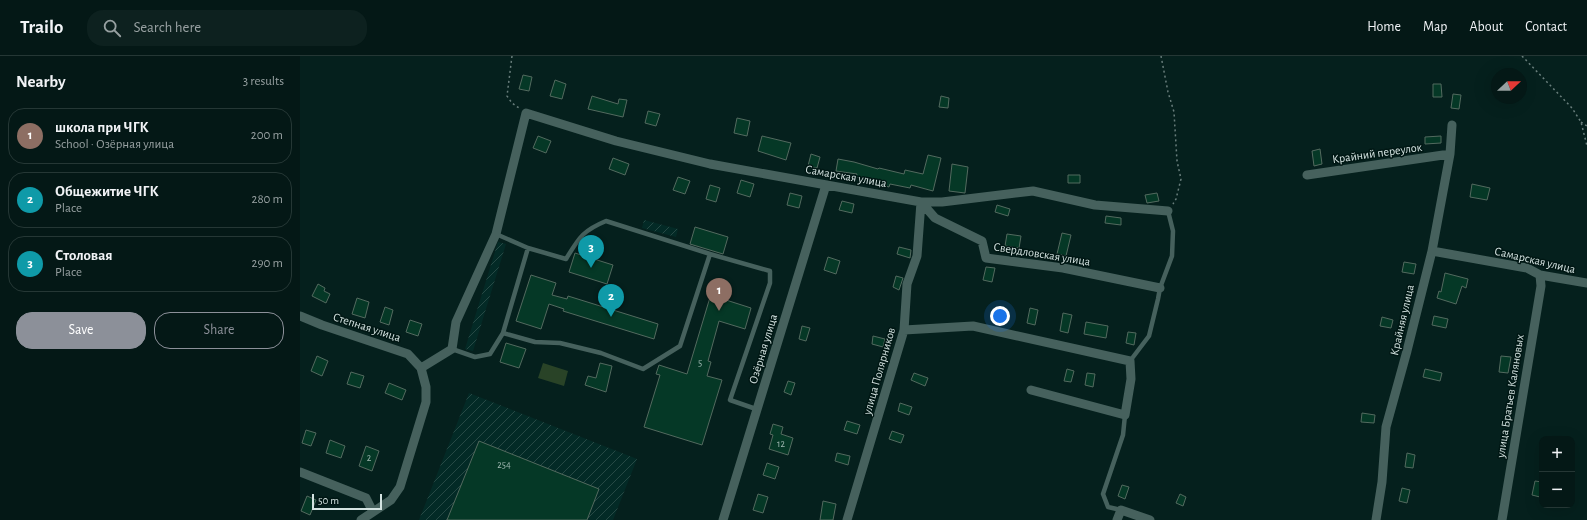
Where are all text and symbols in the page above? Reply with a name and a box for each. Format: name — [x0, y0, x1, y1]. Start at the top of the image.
search box — [87, 10, 367, 46]
icon: search — [101, 17, 123, 39]
text: Trailo — [20, 18, 63, 37]
text: Search here — [133, 20, 201, 35]
text: Home — [1367, 20, 1401, 34]
text: Map — [1423, 20, 1447, 34]
text: About — [1469, 20, 1503, 34]
text: Contact — [1525, 20, 1567, 34]
north arrow — [1491, 68, 1527, 104]
text: Nearby — [16, 73, 66, 90]
text: 3 results — [243, 75, 284, 88]
text: школа при ЧГК — [55, 120, 149, 135]
text: 1 — [28, 129, 32, 142]
text: 200 m — [251, 129, 283, 142]
text: School · Озёрная улица — [55, 138, 174, 151]
street label: Крайний переулок — [1331, 141, 1423, 166]
street label: Самарская улица — [804, 163, 888, 190]
text: Общежитие ЧГК — [55, 184, 159, 199]
text: 2 — [27, 193, 33, 206]
text: 280 m — [252, 193, 283, 206]
text: Place — [55, 202, 82, 215]
pin: 3 — [578, 235, 604, 268]
street label: Свердловская улица — [993, 240, 1092, 269]
street label: Самарская улица — [1493, 245, 1577, 276]
text: Столовая — [55, 248, 113, 263]
text: 3 — [27, 257, 33, 270]
text: 290 m — [252, 257, 283, 270]
text: Place — [55, 266, 82, 279]
pin: 1 — [706, 278, 732, 311]
street label: Крайняя улица — [1388, 283, 1417, 357]
pin: 2 — [598, 284, 624, 317]
your location — [990, 306, 1010, 326]
street label: Степная улица — [331, 310, 403, 345]
button: Save — [16, 312, 146, 349]
button: Share — [154, 312, 284, 349]
street label: Озёрная улица — [747, 312, 780, 386]
street label: улица Полярников — [861, 326, 898, 417]
street label: улица Братьев Каляновых — [1494, 333, 1527, 460]
house number: 5 — [698, 358, 702, 368]
map controls — [1539, 436, 1575, 508]
button: + — [1539, 436, 1575, 472]
house number: 12 — [777, 439, 785, 449]
house number: 2 — [367, 453, 372, 463]
house number: 254 — [497, 460, 511, 470]
button: − — [1539, 472, 1575, 508]
scale bar — [312, 492, 382, 511]
text: 50 m — [318, 495, 339, 506]

